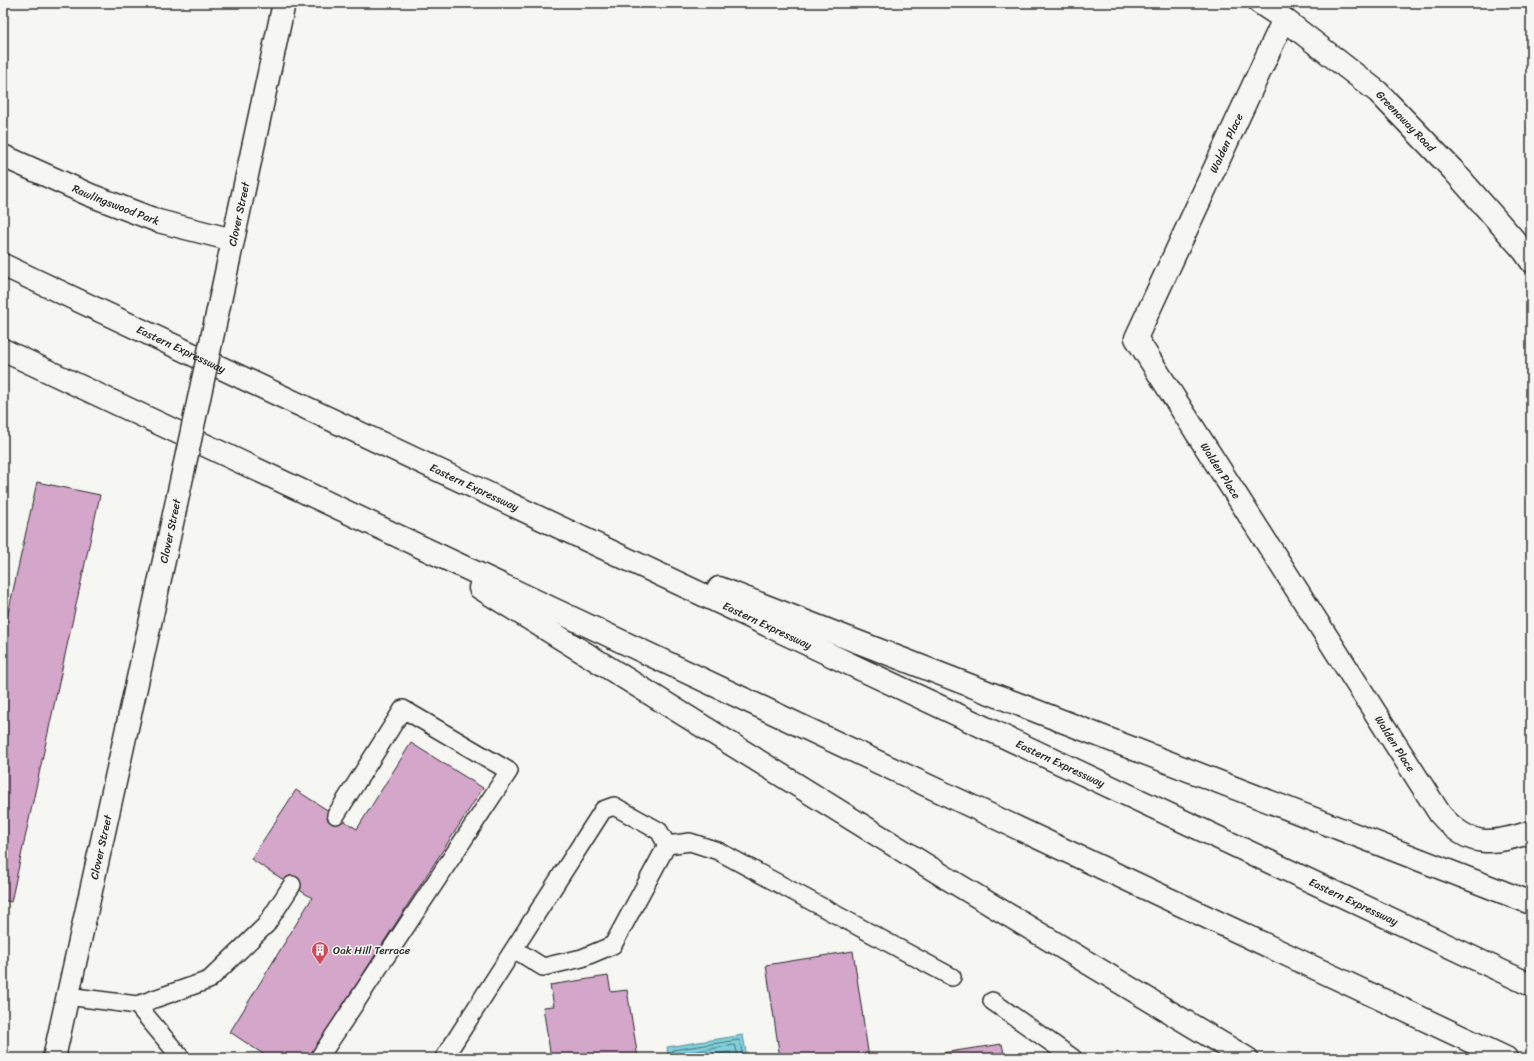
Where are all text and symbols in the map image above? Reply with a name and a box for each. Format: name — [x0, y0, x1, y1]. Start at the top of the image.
street label: Greenaway Road — [1371, 86, 1441, 157]
street label: Walden Place — [1204, 110, 1249, 176]
street label: Rawlingswood Park — [69, 179, 162, 231]
street label: Clover Street — [223, 180, 255, 248]
street label: Eastern Expressway — [133, 320, 229, 379]
street label: Walden Place — [1195, 439, 1246, 503]
street label: Eastern Expressway — [426, 458, 522, 517]
street label: Clover Street — [154, 497, 187, 565]
street label: Eastern Expressway — [719, 596, 815, 655]
street label: Walden Place — [1369, 712, 1420, 776]
street label: Eastern Expressway — [1013, 735, 1108, 793]
street label: Clover Street — [85, 813, 118, 881]
street label: Eastern Expressway — [1306, 873, 1401, 931]
building icon: Oak Hill Terrace — [310, 940, 330, 965]
place label: Oak Hill Terrace — [333, 941, 410, 960]

